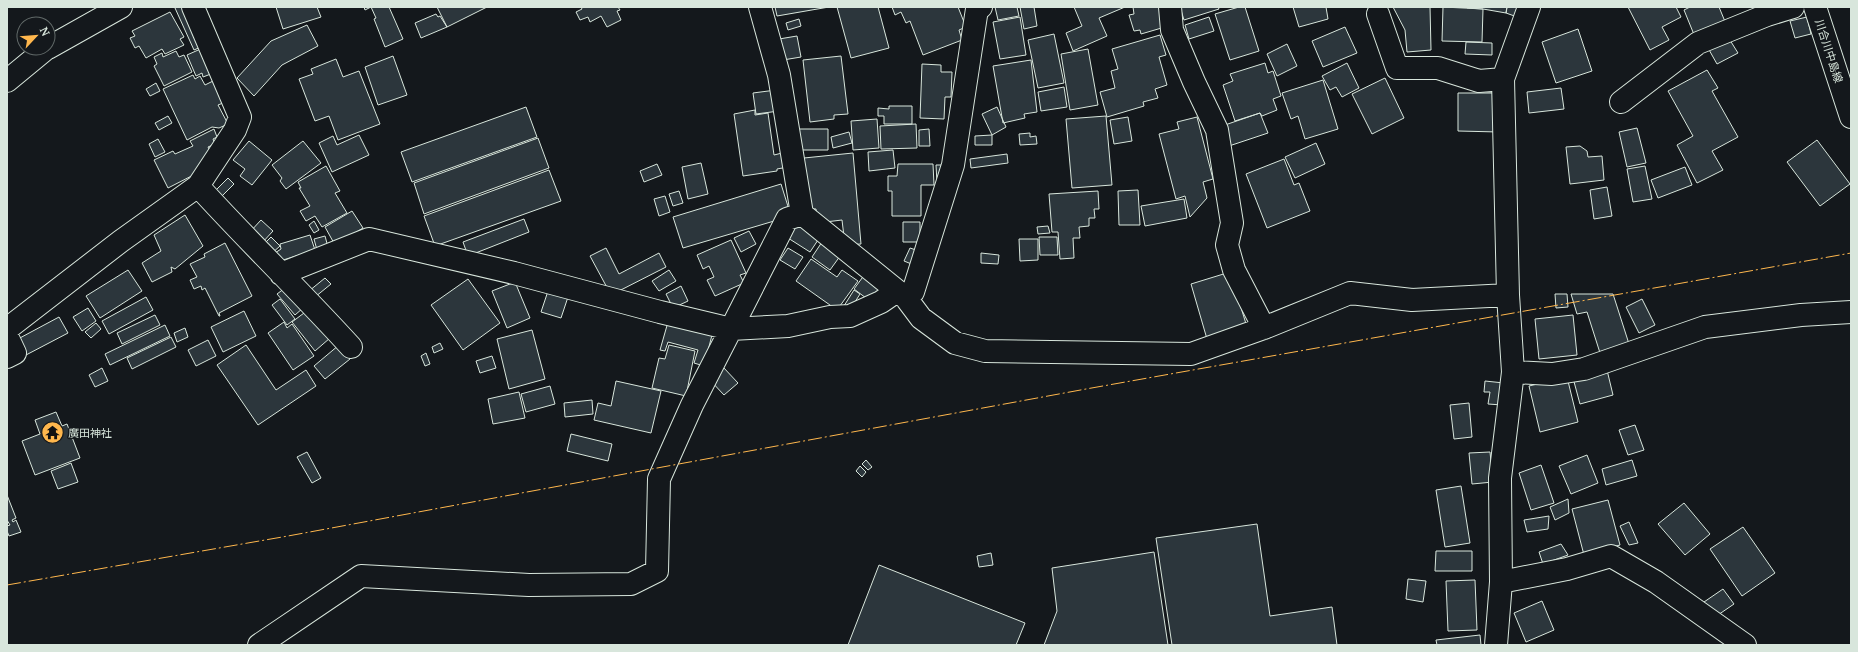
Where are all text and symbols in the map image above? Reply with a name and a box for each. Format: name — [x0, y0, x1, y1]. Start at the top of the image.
north arrow — [16, 16, 56, 56]
street label: 川合川中島線 — [1812, 17, 1846, 85]
text: N — [37, 25, 53, 39]
temple icon: 廣田神社 — [39, 420, 65, 446]
place label: 廣田神社 — [68, 426, 112, 440]

